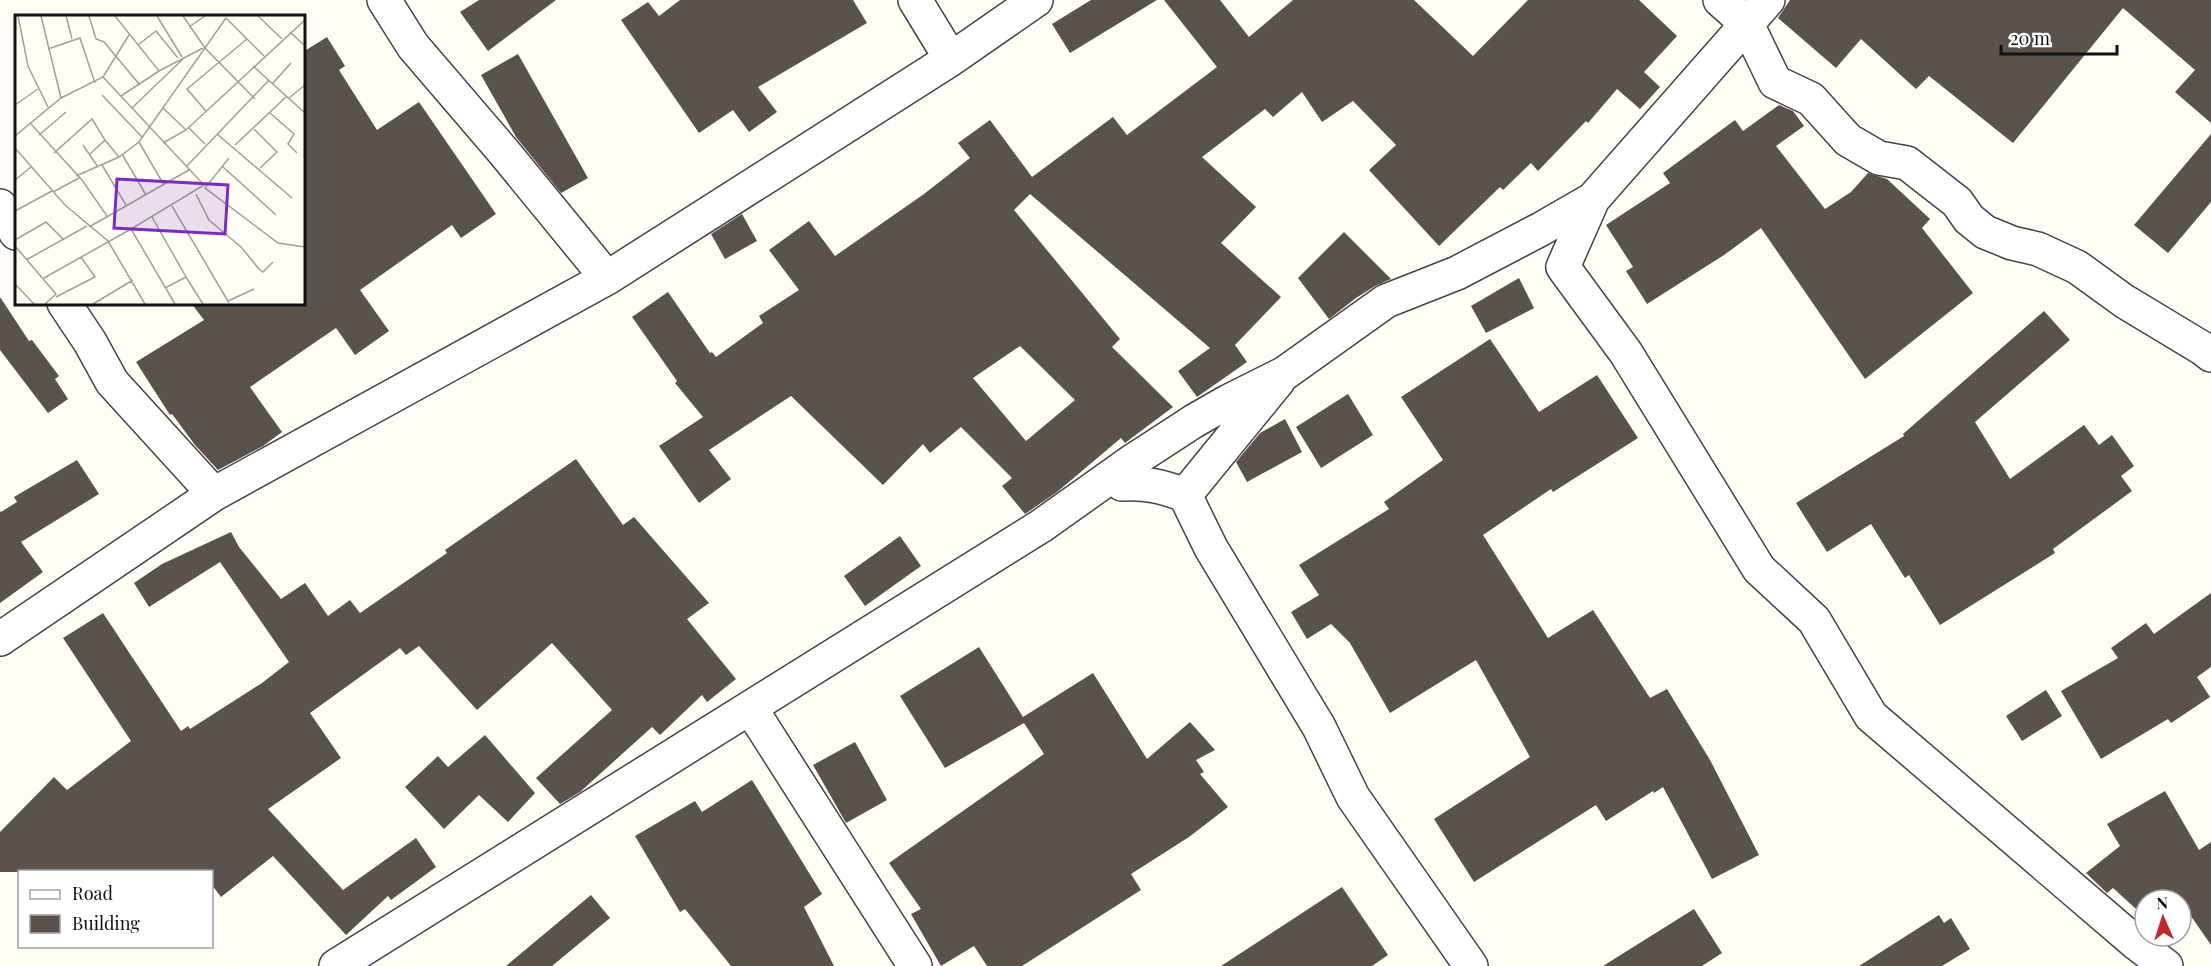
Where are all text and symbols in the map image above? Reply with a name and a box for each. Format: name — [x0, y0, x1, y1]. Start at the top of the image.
inset map — [15, 15, 304, 304]
scale bar — [2001, 18, 2116, 56]
text: 20 m — [2010, 26, 2050, 50]
legend — [18, 870, 213, 948]
text: Road — [72, 881, 113, 905]
north arrow — [2133, 888, 2193, 948]
text: N — [2156, 892, 2169, 913]
text: Building — [72, 911, 140, 935]

